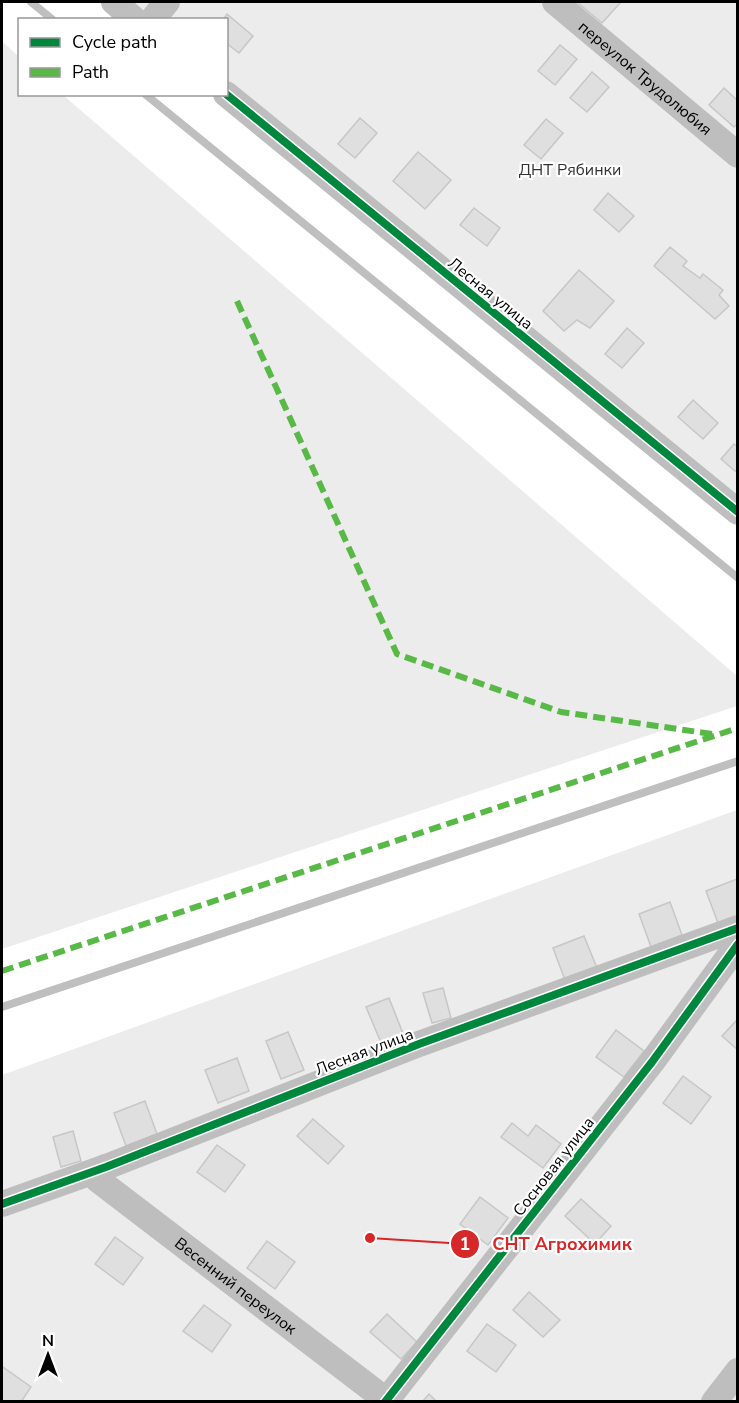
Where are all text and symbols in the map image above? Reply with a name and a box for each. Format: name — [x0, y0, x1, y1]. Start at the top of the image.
street label: переулок Трудолюбия — [573, 16, 716, 141]
legend — [18, 18, 228, 96]
text: Cycle path — [72, 30, 157, 54]
text: Path — [72, 60, 109, 84]
park label: ДНТ Рябинки — [519, 159, 621, 181]
street label: Лесная улица — [443, 253, 538, 335]
street label: Лесная улица — [312, 1023, 417, 1081]
street label: Сосновая улица — [508, 1112, 600, 1221]
callout: СНТ Агрохимик — [450, 1226, 644, 1262]
text: 1 — [460, 1232, 470, 1256]
text: СНТ Агрохимик — [492, 1232, 633, 1256]
street label: Весенний переулок — [170, 1233, 301, 1340]
north arrow — [18, 1325, 78, 1385]
text: N — [42, 1330, 54, 1352]

